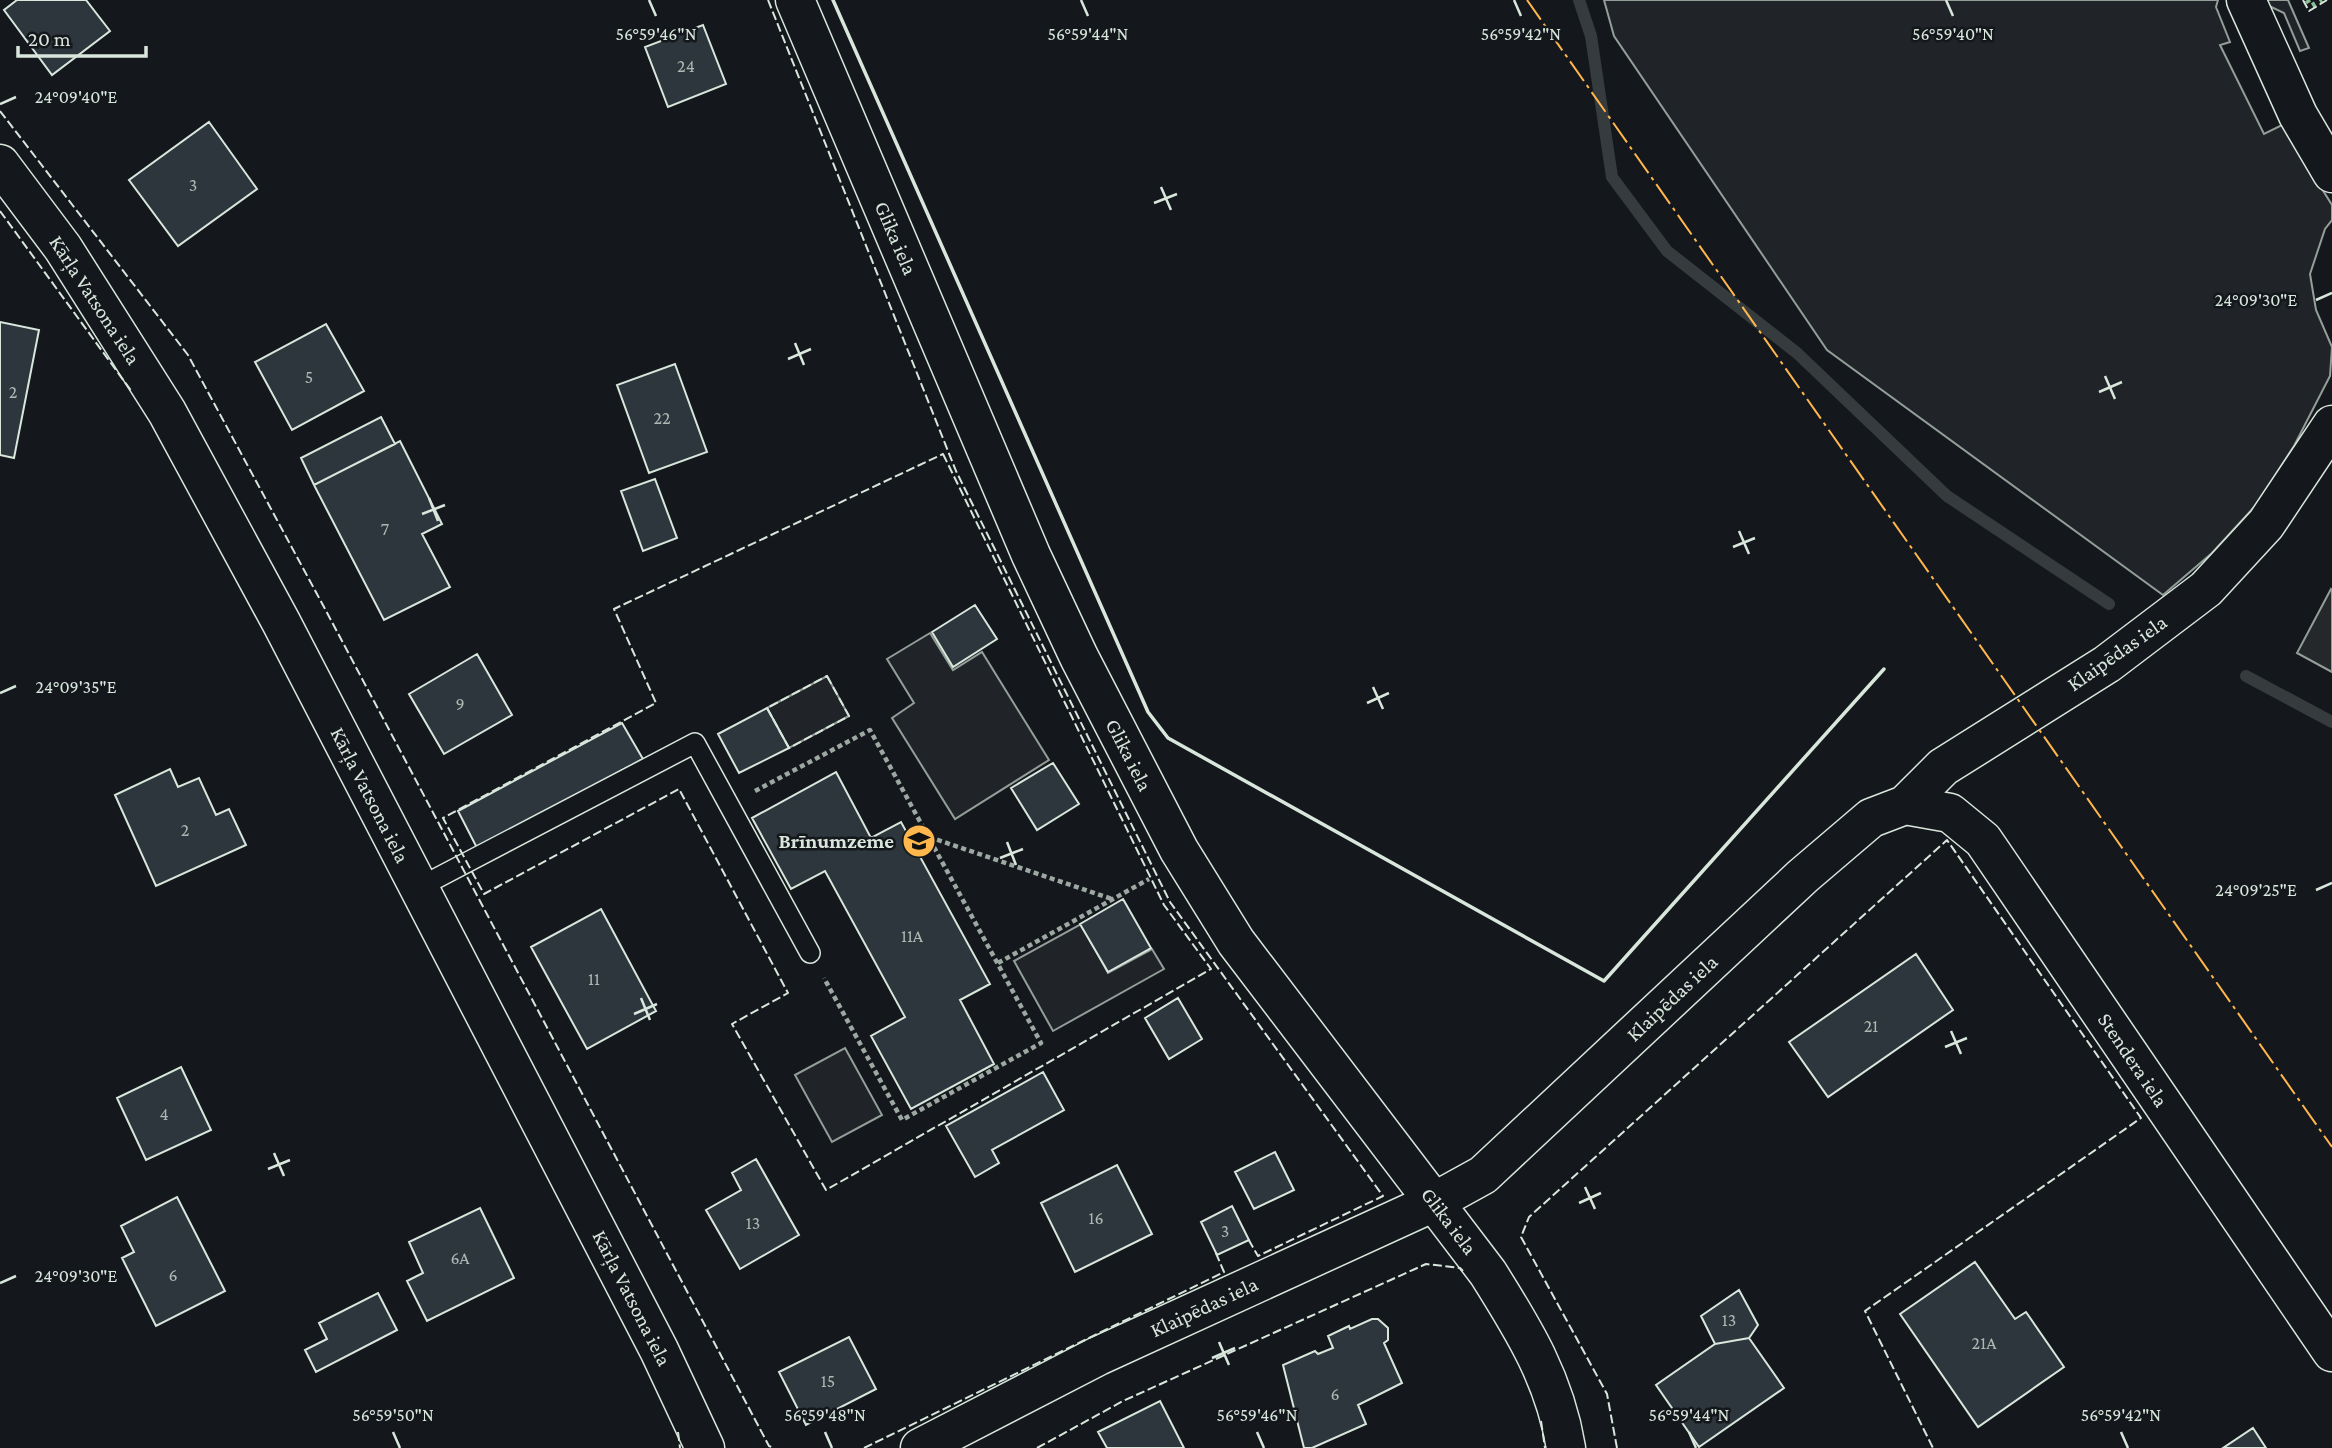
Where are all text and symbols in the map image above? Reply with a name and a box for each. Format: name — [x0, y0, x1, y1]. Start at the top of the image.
scale bar — [18, 14, 145, 58]
text: 56°59'46"N — [615, 24, 697, 44]
text: 56°59'44"N — [1048, 24, 1129, 44]
text: 56°59'42"N — [1481, 24, 1561, 44]
text: 56°59'40"N — [1912, 24, 1994, 44]
text: 20 m — [28, 27, 71, 51]
house number: 24 — [677, 56, 695, 76]
text: 24°09'40"E — [35, 87, 118, 107]
house number: 3 — [189, 175, 197, 195]
street label: Glika iela — [870, 197, 922, 279]
street label: Kārļa Vatsona iela — [43, 231, 146, 370]
text: 24°09'30"E — [2215, 290, 2297, 310]
house number: 5 — [305, 367, 313, 387]
house number: 2 — [9, 382, 17, 402]
house number: 22 — [653, 408, 671, 428]
house number: 7 — [381, 519, 389, 539]
street label: Klaipēdas iela — [2063, 610, 2172, 696]
text: 24°09'35"E — [36, 677, 117, 697]
house number: 9 — [455, 694, 465, 714]
street label: Glika iela — [1101, 715, 1157, 795]
street label: Kārļa Vatsona iela — [325, 723, 415, 868]
house number: 2 — [181, 820, 189, 840]
school or university icon: Brīnumzeme — [900, 822, 938, 860]
place label: Brīnumzeme — [778, 829, 894, 853]
text: 24°09'25"E — [2215, 880, 2297, 900]
house number: 11A — [901, 926, 924, 946]
street label: Klaipēdas iela — [1621, 949, 1723, 1046]
house number: 11 — [588, 969, 600, 989]
street label: Stendera iela — [2093, 1008, 2173, 1112]
house number: 21 — [1864, 1016, 1878, 1036]
house number: 4 — [159, 1104, 169, 1124]
street label: Glika iela — [1416, 1183, 1482, 1260]
house number: 16 — [1088, 1208, 1104, 1228]
house number: 13 — [746, 1213, 760, 1233]
house number: 3 — [1221, 1221, 1229, 1241]
street label: Kārļa Vatsona iela — [587, 1226, 677, 1371]
house number: 6A — [450, 1248, 470, 1268]
house number: 6 — [168, 1265, 178, 1285]
text: 24°09'30"E — [35, 1266, 117, 1286]
street label: Klaipēdas iela — [1146, 1272, 1262, 1342]
house number: 13 — [1722, 1310, 1736, 1330]
house number: 21A — [1972, 1333, 1997, 1353]
house number: 15 — [821, 1371, 835, 1391]
house number: 6 — [1330, 1384, 1340, 1404]
text: 56°59'50"N — [352, 1405, 434, 1425]
text: 56°59'48"N — [784, 1405, 866, 1425]
text: 56°59'46"N — [1216, 1405, 1298, 1425]
text: 56°59'44"N — [1649, 1405, 1730, 1425]
text: 56°59'42"N — [2081, 1405, 2161, 1425]

